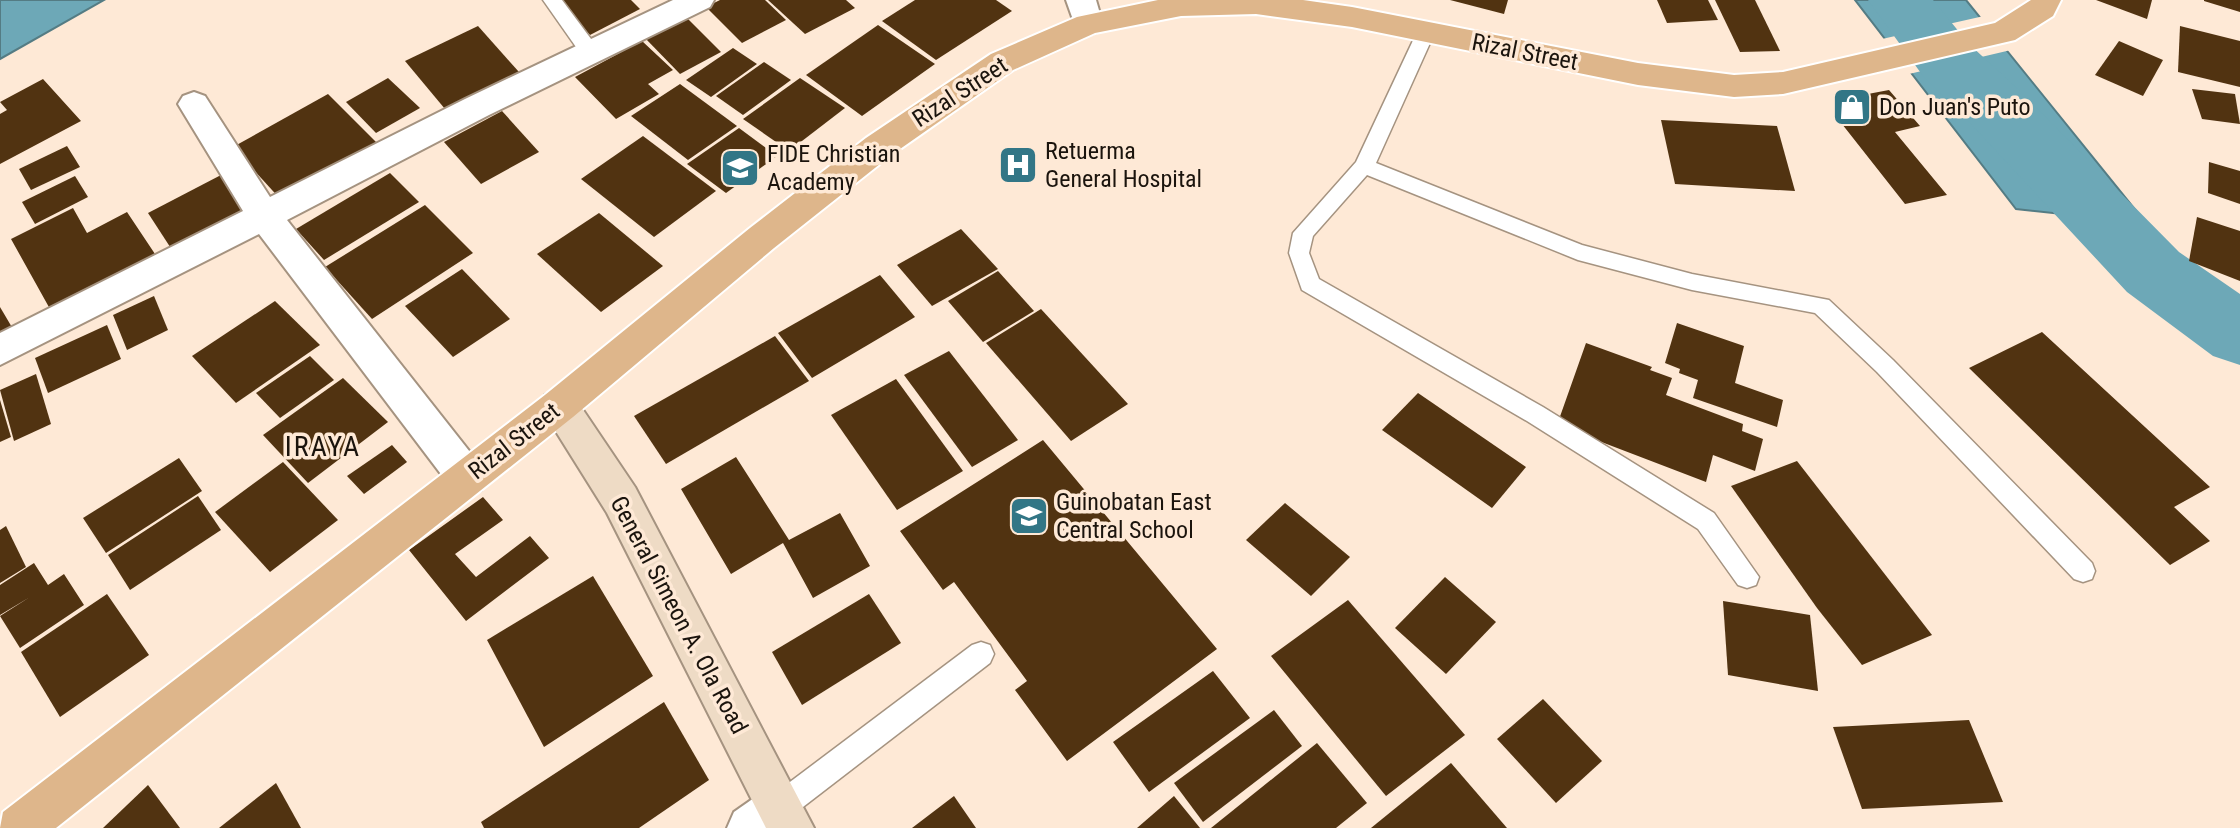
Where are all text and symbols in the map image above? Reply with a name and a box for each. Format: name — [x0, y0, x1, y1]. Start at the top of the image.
street label: Rizal Street — [1470, 28, 1580, 76]
street label: Rizal Street — [907, 51, 1013, 133]
shop icon: Don Juan's Puto — [1831, 86, 1873, 128]
place label: Don Juan's Puto — [1879, 93, 2031, 121]
place label: Retuerma General Hospital — [1045, 137, 1202, 193]
place label: FIDE Christian Academy — [767, 140, 900, 196]
hospital icon: Retuerma General Hospital — [997, 144, 1039, 186]
school or university icon: FIDE Christian Academy — [719, 147, 761, 189]
street label: Rizal Street — [463, 397, 565, 485]
district label: IRAYA — [285, 430, 361, 463]
place label: Guinobatan East Central School — [1056, 488, 1212, 544]
street label: General Simeon A. Ola Road — [604, 491, 754, 739]
school or university icon: Guinobatan East Central School — [1008, 495, 1050, 537]

